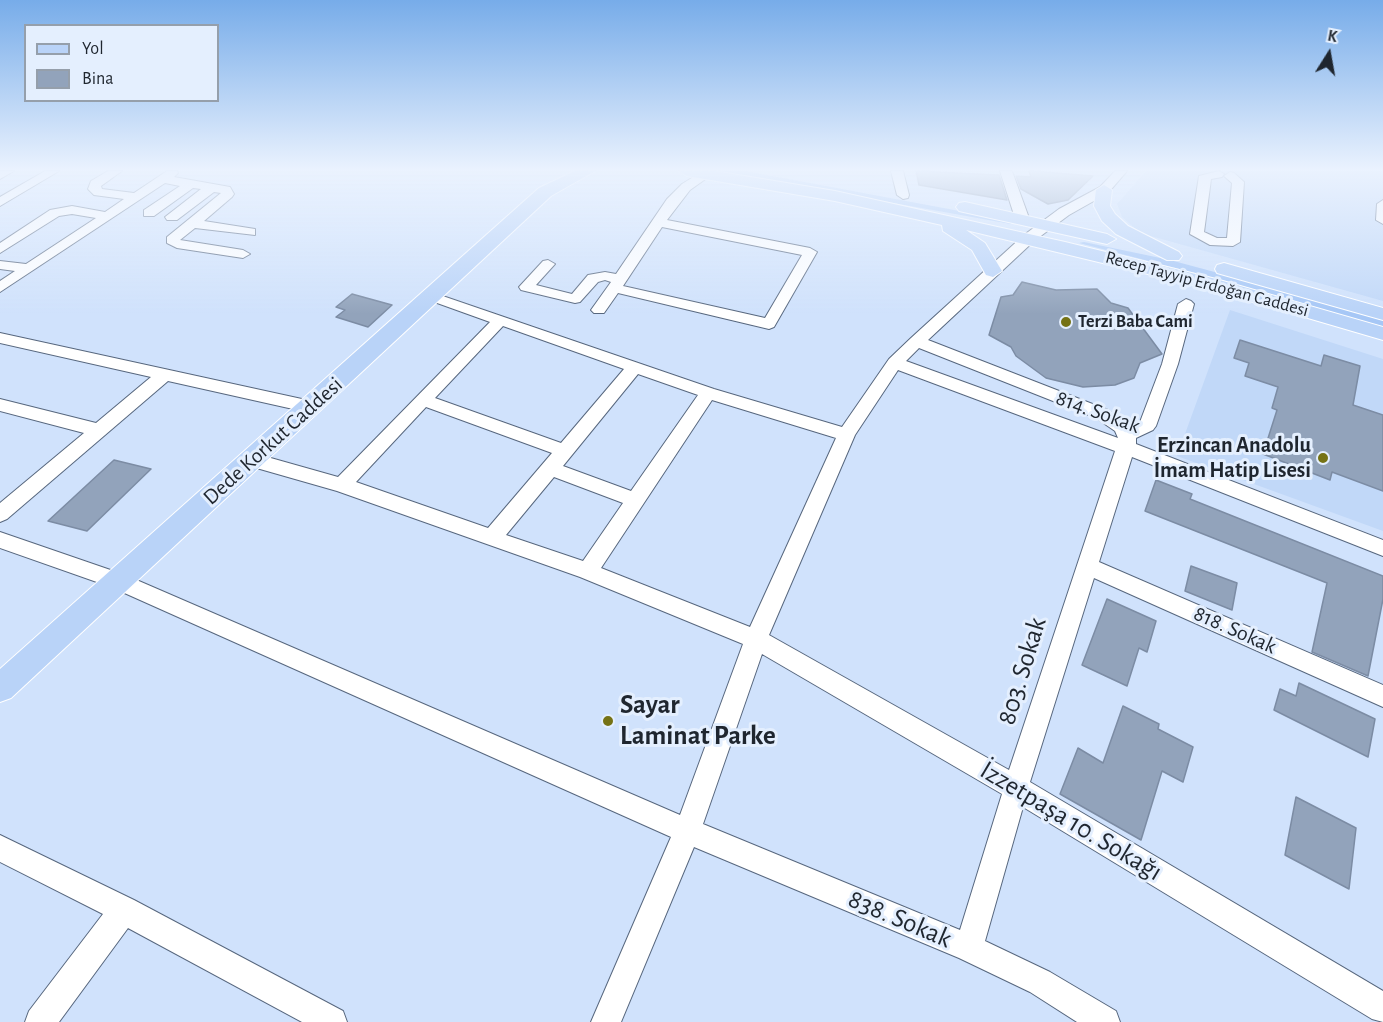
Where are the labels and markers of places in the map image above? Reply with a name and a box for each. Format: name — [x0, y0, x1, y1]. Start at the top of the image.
place label: Terzi Baba Cami — [1078, 311, 1193, 333]
marker: Terzi Baba Cami — [1059, 315, 1073, 329]
place label: Erzincan Anadolu İmam Hatip Lisesi — [1154, 432, 1311, 484]
marker: Erzincan Anadolu İmam Hatip Lisesi — [1316, 451, 1330, 465]
place label: Sayar Laminat Parke — [620, 689, 776, 752]
marker: Sayar Laminat Parke — [601, 714, 615, 728]

